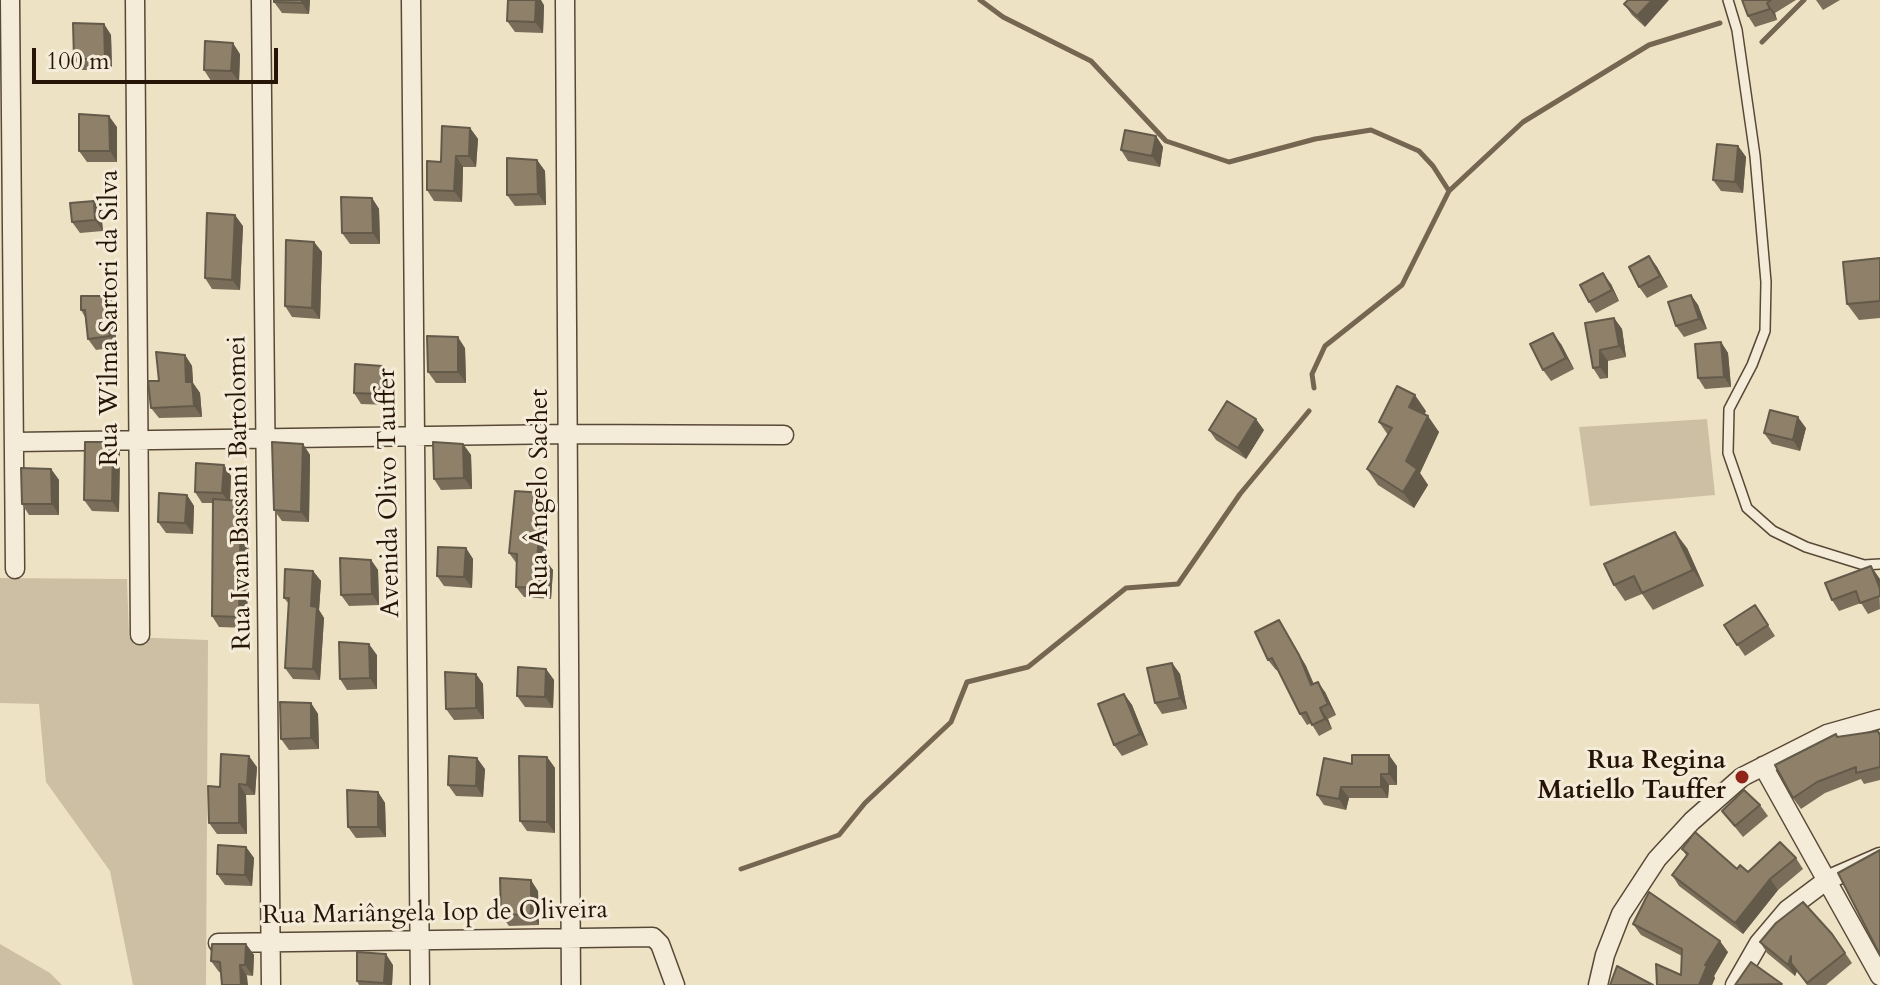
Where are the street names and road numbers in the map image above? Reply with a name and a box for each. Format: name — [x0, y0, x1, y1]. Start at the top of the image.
street label: Rua Wilma Sartori da Silva — [95, 170, 127, 466]
street label: Rua Ivan Bassani Bartolomei — [223, 335, 259, 651]
street label: Avenida Olivo Tauffer — [372, 368, 408, 618]
street label: Rua Ângelo Sachet — [525, 389, 557, 597]
street label: Rua Mariângela Iop de Oliveira — [262, 895, 608, 933]

